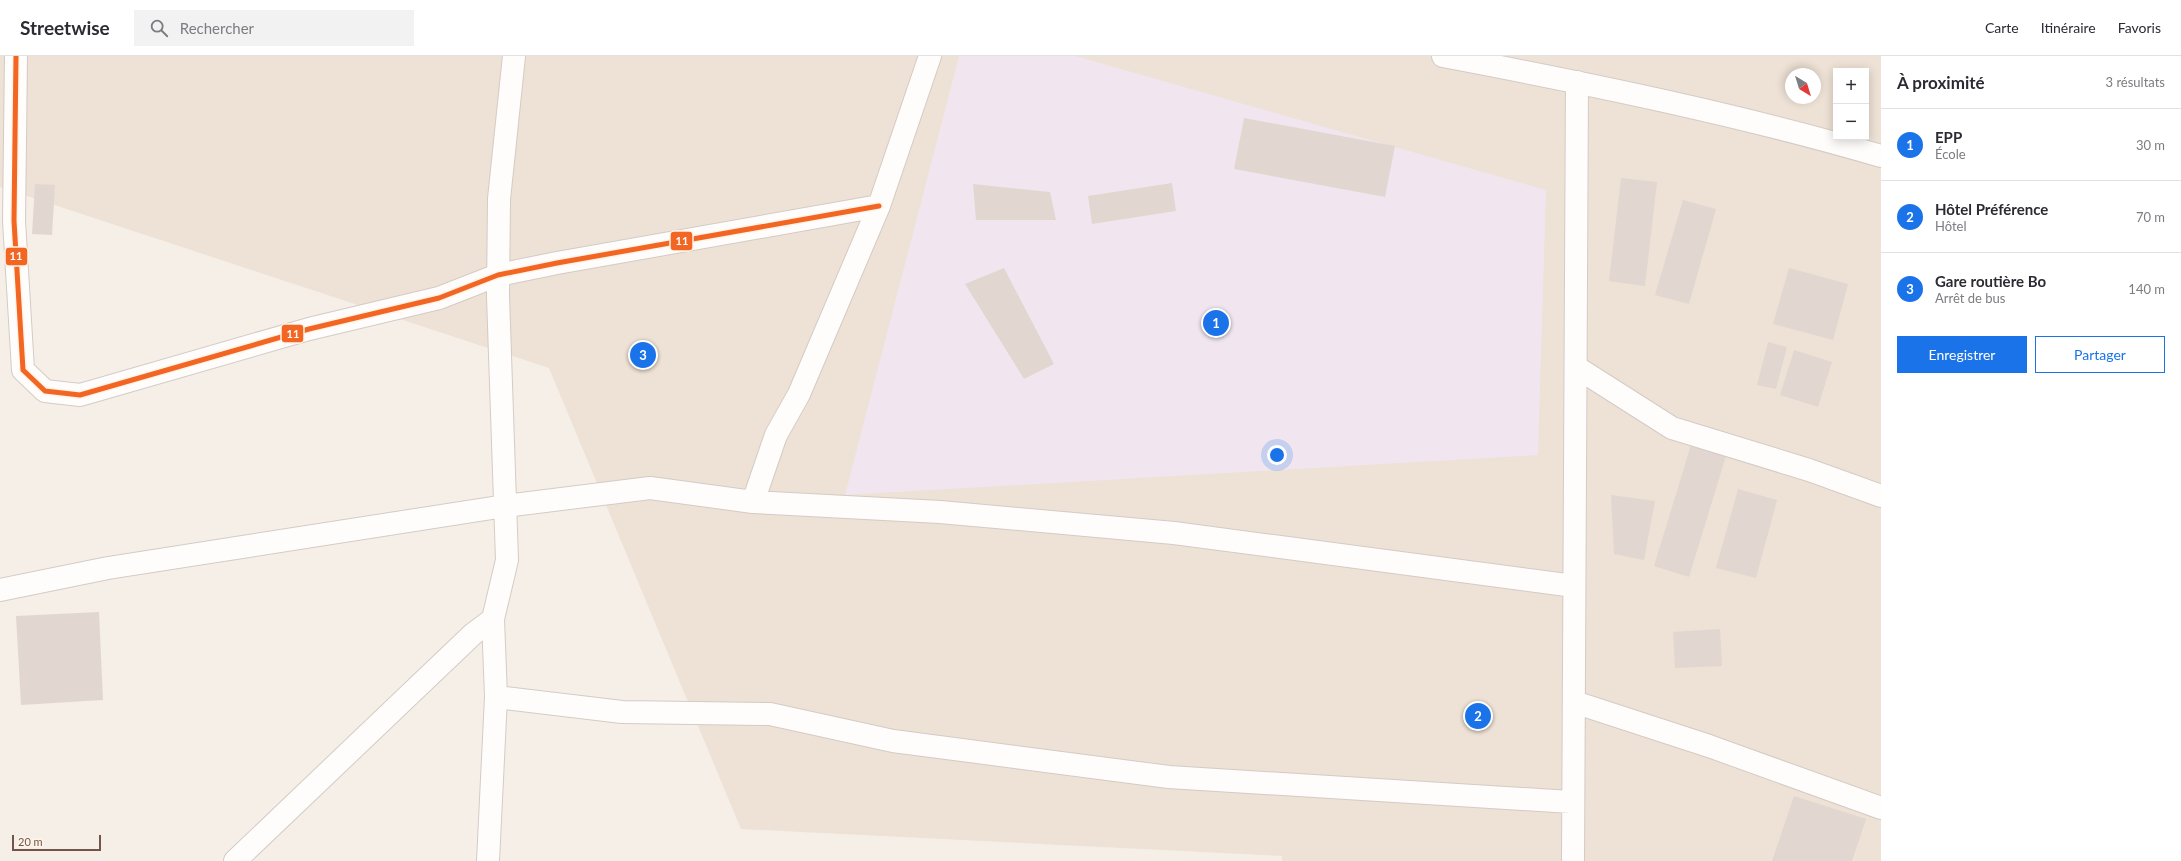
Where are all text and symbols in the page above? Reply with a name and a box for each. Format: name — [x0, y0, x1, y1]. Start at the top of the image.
search box — [134, 10, 414, 46]
text: Streetwise — [20, 16, 110, 39]
icon: search — [148, 17, 170, 39]
text: Rechercher — [180, 19, 254, 37]
text: Carte — [1985, 19, 2019, 36]
text: Itinéraire — [2041, 19, 2096, 36]
text: Favoris — [2118, 19, 2161, 36]
north arrow — [1785, 68, 1821, 104]
map controls — [1833, 68, 1869, 140]
button: + — [1833, 68, 1869, 104]
text: À proximité — [1897, 72, 1985, 93]
text: 3 résultats — [2106, 74, 2165, 90]
button: − — [1833, 104, 1869, 140]
text: EPP — [1935, 128, 1962, 146]
text: 1 — [1906, 137, 1914, 153]
text: 30 m — [2136, 137, 2165, 153]
text: École — [1935, 146, 1966, 162]
text: Hôtel Préférence — [1935, 200, 2048, 218]
text: 2 — [1906, 209, 1914, 225]
text: 70 m — [2136, 209, 2165, 225]
text: Hôtel — [1935, 218, 1967, 234]
line badge: 11 — [670, 231, 693, 251]
text: 11 — [676, 234, 688, 247]
line badge: 11 — [5, 247, 28, 266]
text: 11 — [10, 249, 22, 262]
text: Gare routière Bo — [1935, 272, 2046, 290]
text: 3 — [1906, 281, 1914, 297]
text: 140 m — [2128, 281, 2165, 297]
text: Arrêt de bus — [1935, 290, 2005, 306]
pin: 1 — [1203, 308, 1229, 338]
line badge: 11 — [281, 324, 304, 343]
text: 11 — [287, 327, 299, 340]
button: Enregistrer — [1897, 336, 2027, 373]
button: Partager — [2035, 336, 2165, 373]
pin: 3 — [630, 340, 656, 370]
your location — [1267, 445, 1287, 465]
pin: 2 — [1465, 701, 1491, 731]
scale bar — [12, 833, 101, 852]
text: 20 m — [18, 835, 43, 848]

